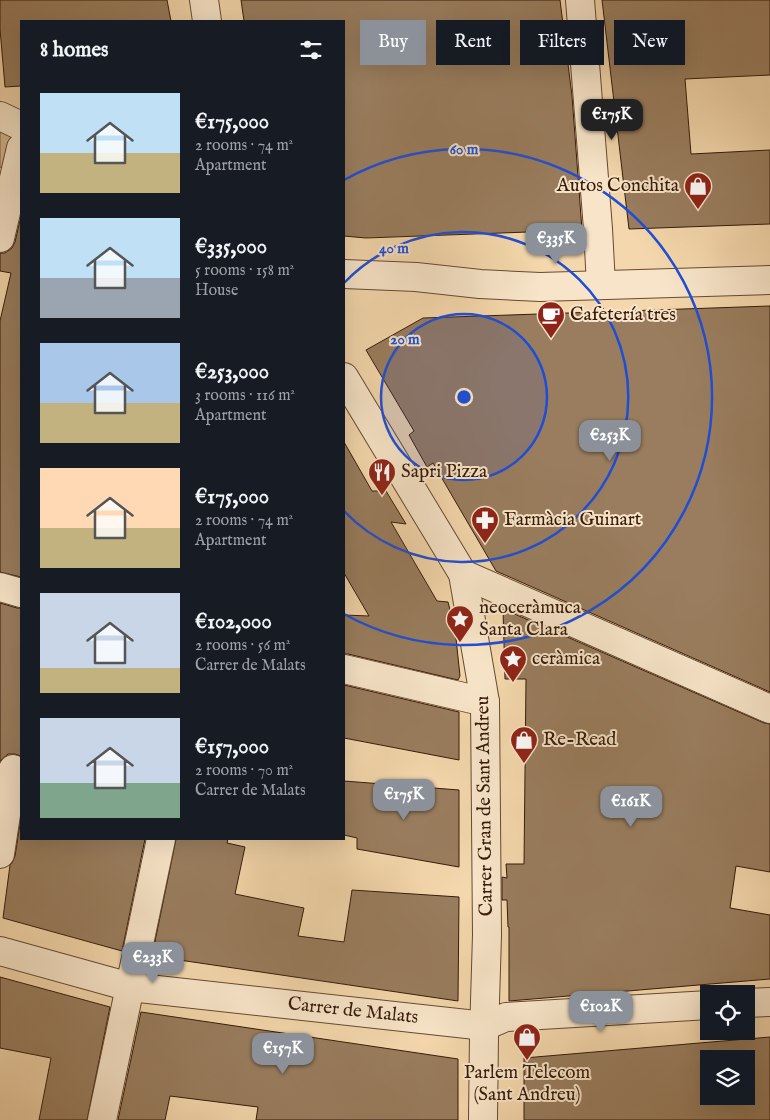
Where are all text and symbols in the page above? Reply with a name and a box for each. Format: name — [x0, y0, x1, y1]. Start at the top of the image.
chip: Buy — [360, 20, 426, 65]
chip: Rent — [436, 20, 510, 65]
chip: Filters — [520, 20, 604, 65]
chip: New — [614, 20, 685, 65]
icon: filters — [297, 36, 325, 64]
text: 8 homes — [40, 37, 108, 64]
pin: €175K — [577, 98, 647, 141]
text: €175K — [592, 105, 632, 125]
text: €175,000 — [195, 109, 269, 136]
icon: home — [80, 113, 140, 173]
text: 2 rooms · 74 m² — [195, 136, 293, 156]
text: 60 m — [450, 140, 479, 159]
text: Apartment — [195, 156, 266, 176]
shop icon: Autos Conchita — [683, 171, 713, 210]
place label: Autos Conchita — [556, 174, 680, 198]
pin: €335K — [521, 222, 591, 265]
text: €335K — [537, 229, 575, 249]
text: €335,000 — [195, 234, 267, 261]
icon: home — [80, 238, 140, 298]
text: 40 m — [379, 239, 409, 258]
text: 5 rooms · 158 m² — [195, 261, 294, 281]
text: House — [195, 281, 238, 301]
cafe icon: Cafetería tres — [536, 300, 566, 339]
place label: Cafetería tres — [570, 303, 676, 327]
text: 20 m — [390, 330, 420, 349]
text: €253,000 — [195, 359, 269, 386]
icon: home — [80, 363, 140, 423]
text: 3 rooms · 116 m² — [195, 386, 295, 406]
centre of rings — [455, 388, 473, 406]
text: Apartment — [195, 406, 266, 426]
pin: €253K — [575, 420, 645, 462]
text: €253K — [590, 426, 630, 446]
restaurant icon: Sapri Pizza — [367, 457, 397, 496]
place label: Sapri Pizza — [401, 460, 488, 484]
text: €175,000 — [195, 484, 269, 511]
icon: home — [80, 488, 140, 548]
pharmacy icon: Farmàcia Guinart — [470, 505, 500, 544]
place label: Farmàcia Guinart — [504, 508, 642, 532]
text: 2 rooms · 74 m² — [195, 511, 293, 531]
text: Apartment — [195, 531, 266, 551]
place label: neoceràmuca Santa Clara — [479, 596, 582, 642]
place icon: neoceràmuca Santa Clara — [445, 604, 475, 643]
text: €102,000 — [195, 609, 272, 636]
icon: home — [80, 613, 140, 673]
text: 2 rooms · 56 m² — [195, 636, 290, 656]
place icon: ceràmica — [498, 644, 528, 683]
place label: ceràmica — [532, 647, 601, 671]
text: Carrer de Malats — [195, 656, 306, 676]
street label: Carrer Gran de Sant Andreu — [471, 695, 499, 916]
shop icon: Re-Read — [509, 725, 539, 764]
place label: Re-Read — [543, 728, 617, 752]
text: €157,000 — [195, 734, 269, 761]
icon: home — [80, 738, 140, 798]
text: 2 rooms · 70 m² — [195, 761, 293, 781]
pin: €175K — [369, 778, 439, 821]
text: Carrer de Malats — [195, 781, 306, 801]
text: €175K — [384, 785, 424, 805]
pin: €161K — [596, 786, 666, 828]
text: €161K — [611, 792, 651, 812]
pin: €233K — [118, 942, 188, 984]
text: €233K — [133, 948, 173, 968]
map controls — [700, 985, 755, 1105]
button: locate — [700, 985, 755, 1040]
pin: €102K — [566, 990, 636, 1033]
street label: Carrer de Malats — [286, 992, 420, 1030]
text: €102K — [580, 997, 622, 1017]
shop icon: Parlem Telecom (Sant Andreu) — [512, 1022, 542, 1061]
pin: €157K — [248, 1032, 318, 1075]
text: €157K — [263, 1039, 303, 1059]
button: layers — [700, 1050, 755, 1105]
place label: Parlem Telecom (Sant Andreu) — [464, 1061, 591, 1107]

